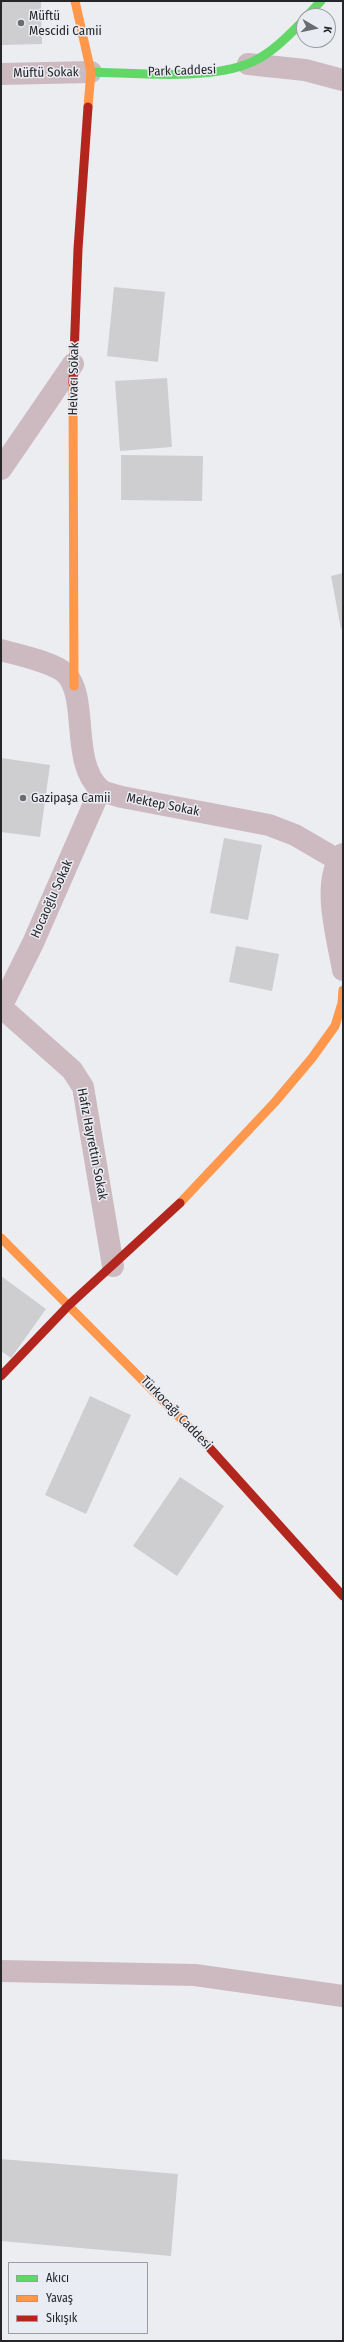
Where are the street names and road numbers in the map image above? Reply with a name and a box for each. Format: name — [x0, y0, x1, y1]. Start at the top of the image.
street label: Park Caddesi — [148, 62, 216, 80]
street label: Müftü Sokak — [13, 65, 79, 81]
street label: Helvacı Sokak — [66, 342, 82, 416]
street label: Mektep Sokak — [125, 790, 201, 820]
street label: Hocaoğlu Sokak — [28, 857, 76, 941]
street label: Hafız Hayrettin Sokak — [74, 1087, 110, 1201]
street label: Türkocağı Caddesi — [137, 1373, 215, 1453]

